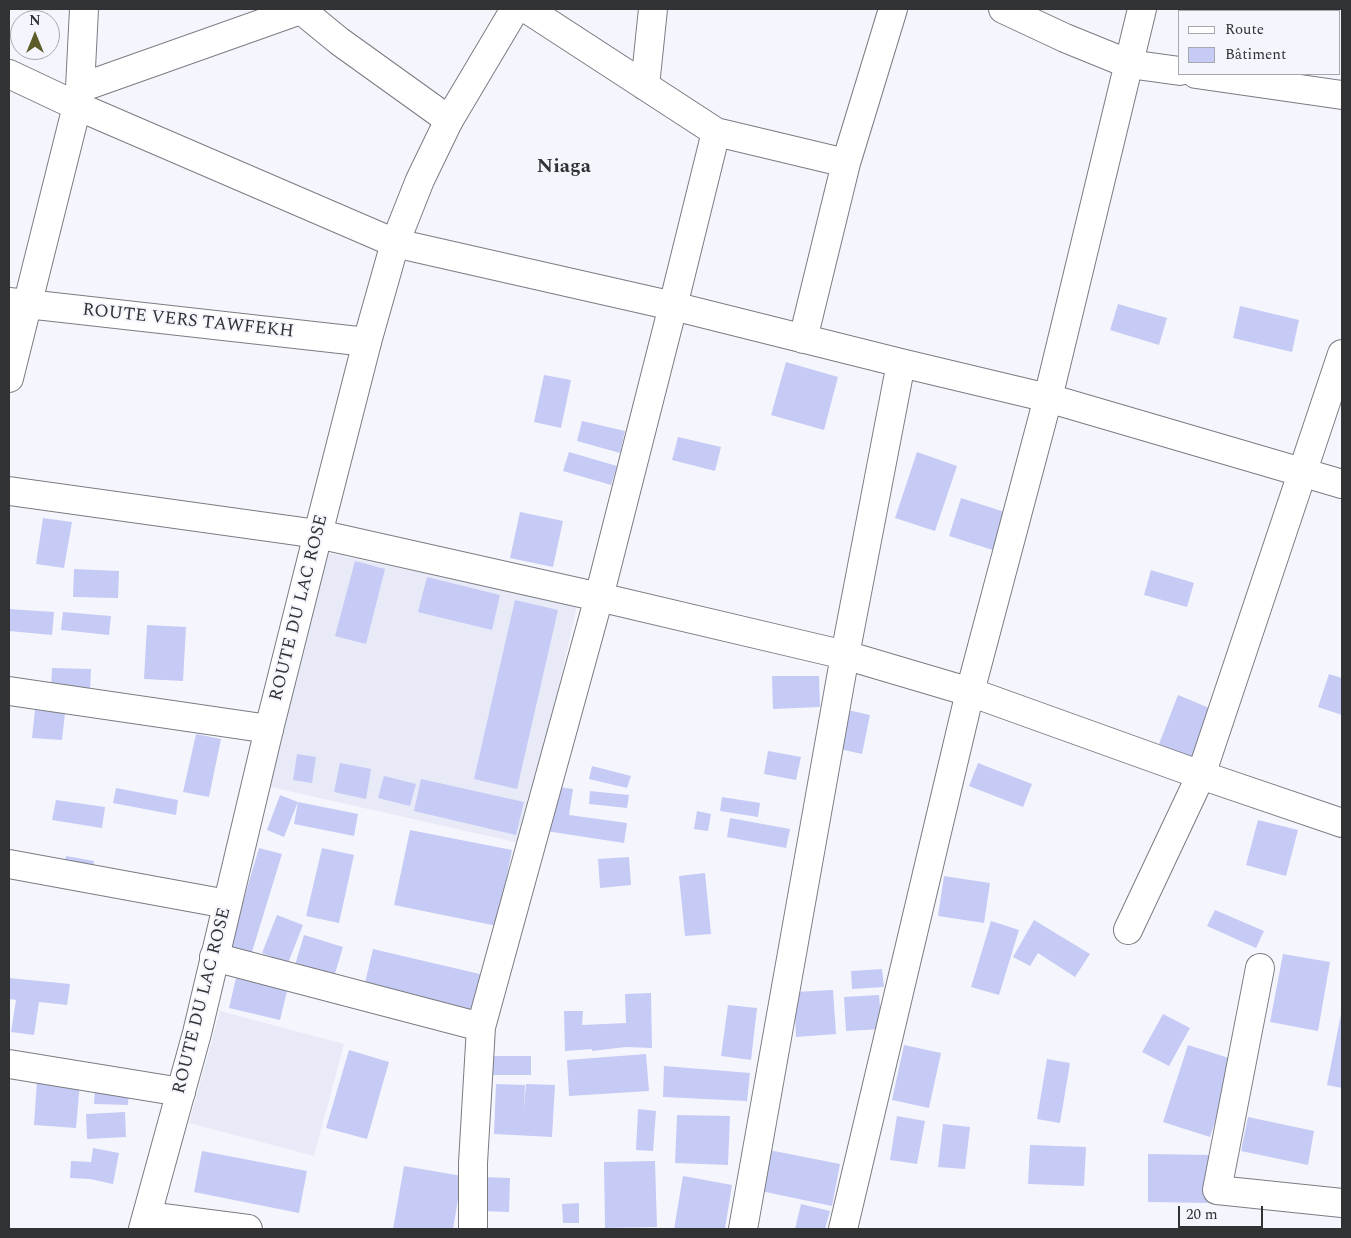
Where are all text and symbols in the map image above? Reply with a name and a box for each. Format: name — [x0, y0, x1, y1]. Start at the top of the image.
north arrow — [10, 10, 60, 60]
text: N — [29, 10, 41, 31]
legend — [1178, 10, 1341, 75]
text: Route — [1225, 18, 1264, 41]
text: Bâtiment — [1225, 43, 1286, 66]
district label: Niaga — [537, 156, 591, 180]
street label: ROUTE VERS TAWFEKH — [81, 300, 295, 344]
street label: ROUTE DU LAC ROSE — [266, 513, 334, 703]
street label: ROUTE DU LAC ROSE — [169, 906, 237, 1096]
scale bar — [1181, 1196, 1266, 1228]
text: 20 m — [1186, 1203, 1218, 1226]

